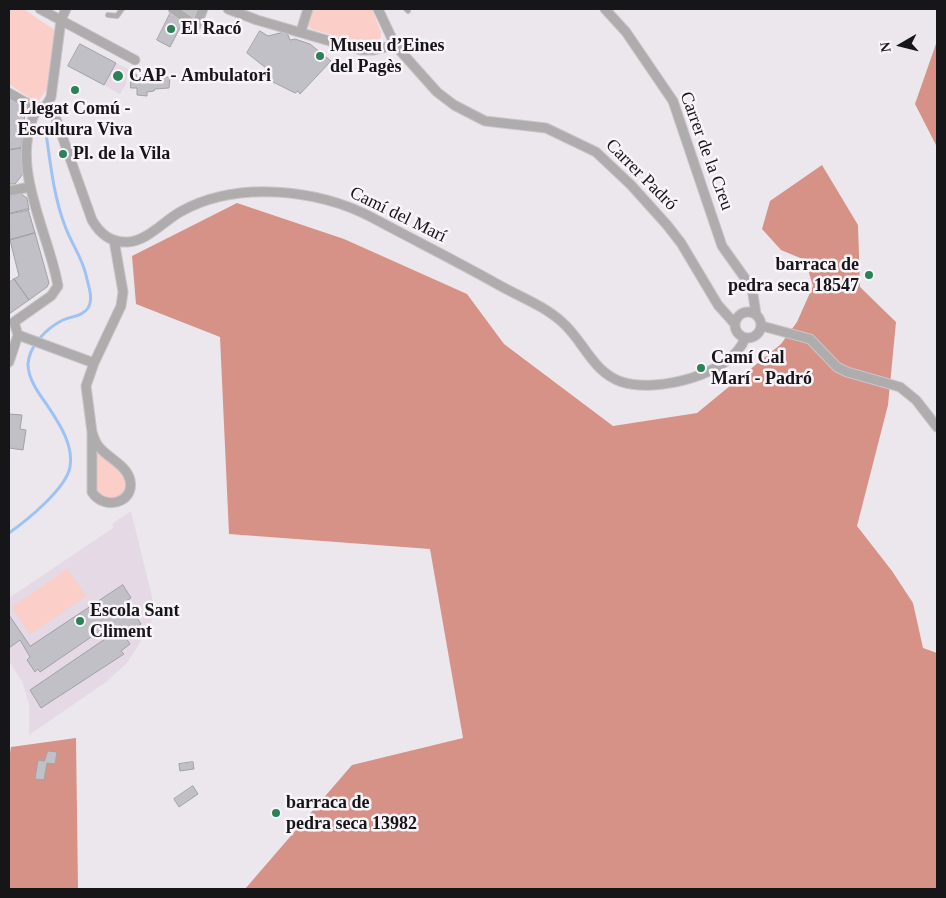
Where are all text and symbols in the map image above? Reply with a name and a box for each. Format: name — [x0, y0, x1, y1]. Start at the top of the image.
place label: El Racó — [181, 18, 241, 40]
north arrow — [876, 20, 926, 70]
marker: El Racó — [165, 23, 177, 35]
place label: Museu d’Eines del Pagès — [330, 35, 445, 78]
text: N — [878, 41, 894, 53]
marker: Museu d’Eines del Pagès — [314, 50, 326, 62]
place label: CAP - Ambulatori — [129, 65, 271, 87]
marker: CAP - Ambulatori — [111, 69, 125, 83]
marker: Llegat Comú - Escultura Viva — [69, 84, 81, 96]
street label: Carrer de la Creu — [675, 89, 737, 213]
place label: Llegat Comú - Escultura Viva — [18, 98, 132, 140]
street label: Carrer Padró — [601, 135, 681, 215]
place label: Pl. de la Vila — [73, 143, 170, 165]
marker: Pl. de la Vila — [57, 148, 69, 160]
street label: Camí del Marí — [346, 182, 450, 248]
place label: barraca de pedra seca 18547 — [728, 254, 859, 296]
marker: barraca de pedra seca 18547 — [863, 269, 875, 281]
place label: Camí Cal Marí - Padró — [711, 347, 812, 389]
marker: Camí Cal Marí - Padró — [695, 362, 707, 374]
place label: Escola Sant Climent — [90, 600, 180, 642]
marker: Escola Sant Climent — [74, 615, 86, 627]
place label: barraca de pedra seca 13982 — [286, 792, 417, 834]
marker: barraca de pedra seca 13982 — [270, 807, 282, 819]

